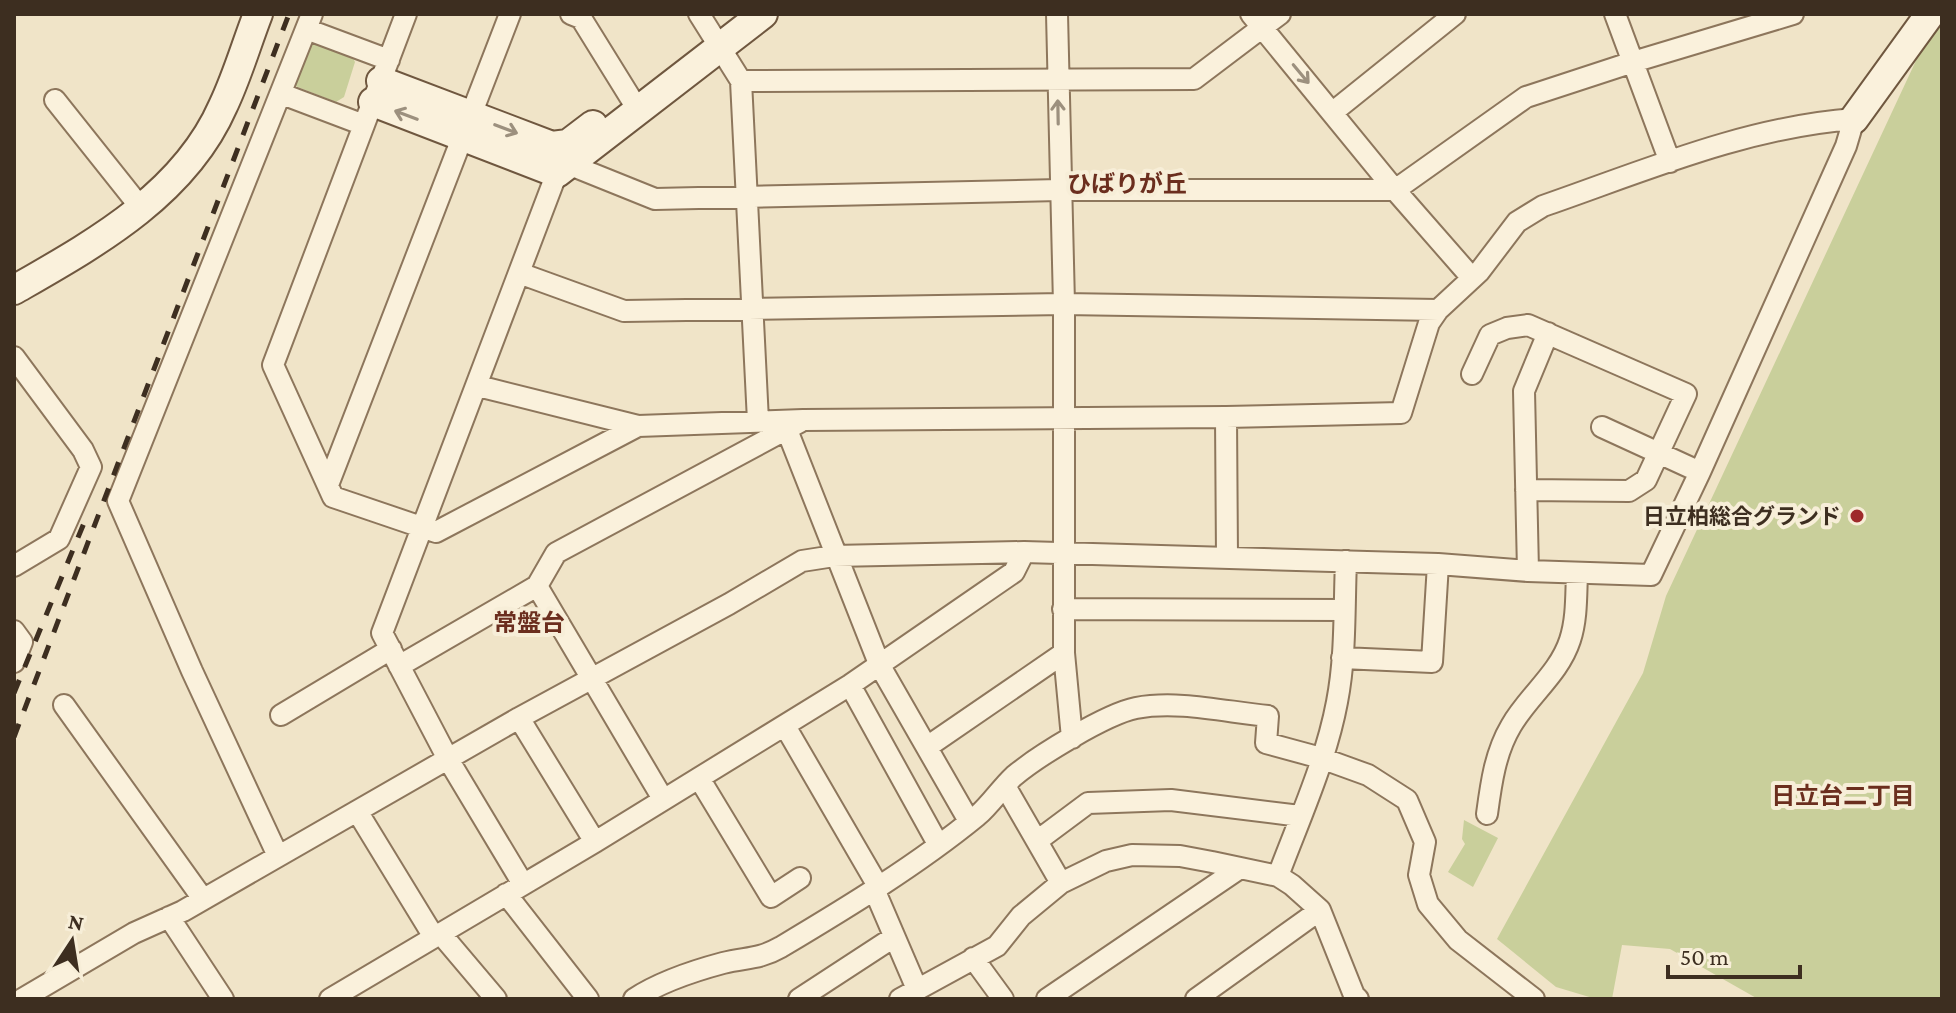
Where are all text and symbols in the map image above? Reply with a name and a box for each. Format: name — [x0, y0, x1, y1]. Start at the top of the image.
one-way arrow — [1292, 63, 1310, 84]
one-way arrow — [1051, 99, 1066, 126]
one-way arrow — [394, 106, 419, 121]
one-way arrow — [493, 123, 518, 137]
district label: ひばりが丘 — [1067, 170, 1187, 197]
place label: 日立柏総合グランド — [1643, 504, 1841, 529]
marker: 日立柏総合グランド — [1848, 507, 1866, 525]
district label: 常盤台 — [493, 609, 565, 636]
district label: 日立台二丁目 — [1771, 782, 1915, 809]
north arrow — [32, 901, 112, 981]
text: N — [66, 908, 86, 936]
scale bar — [1668, 929, 1800, 979]
text: 50 m — [1680, 943, 1729, 970]

